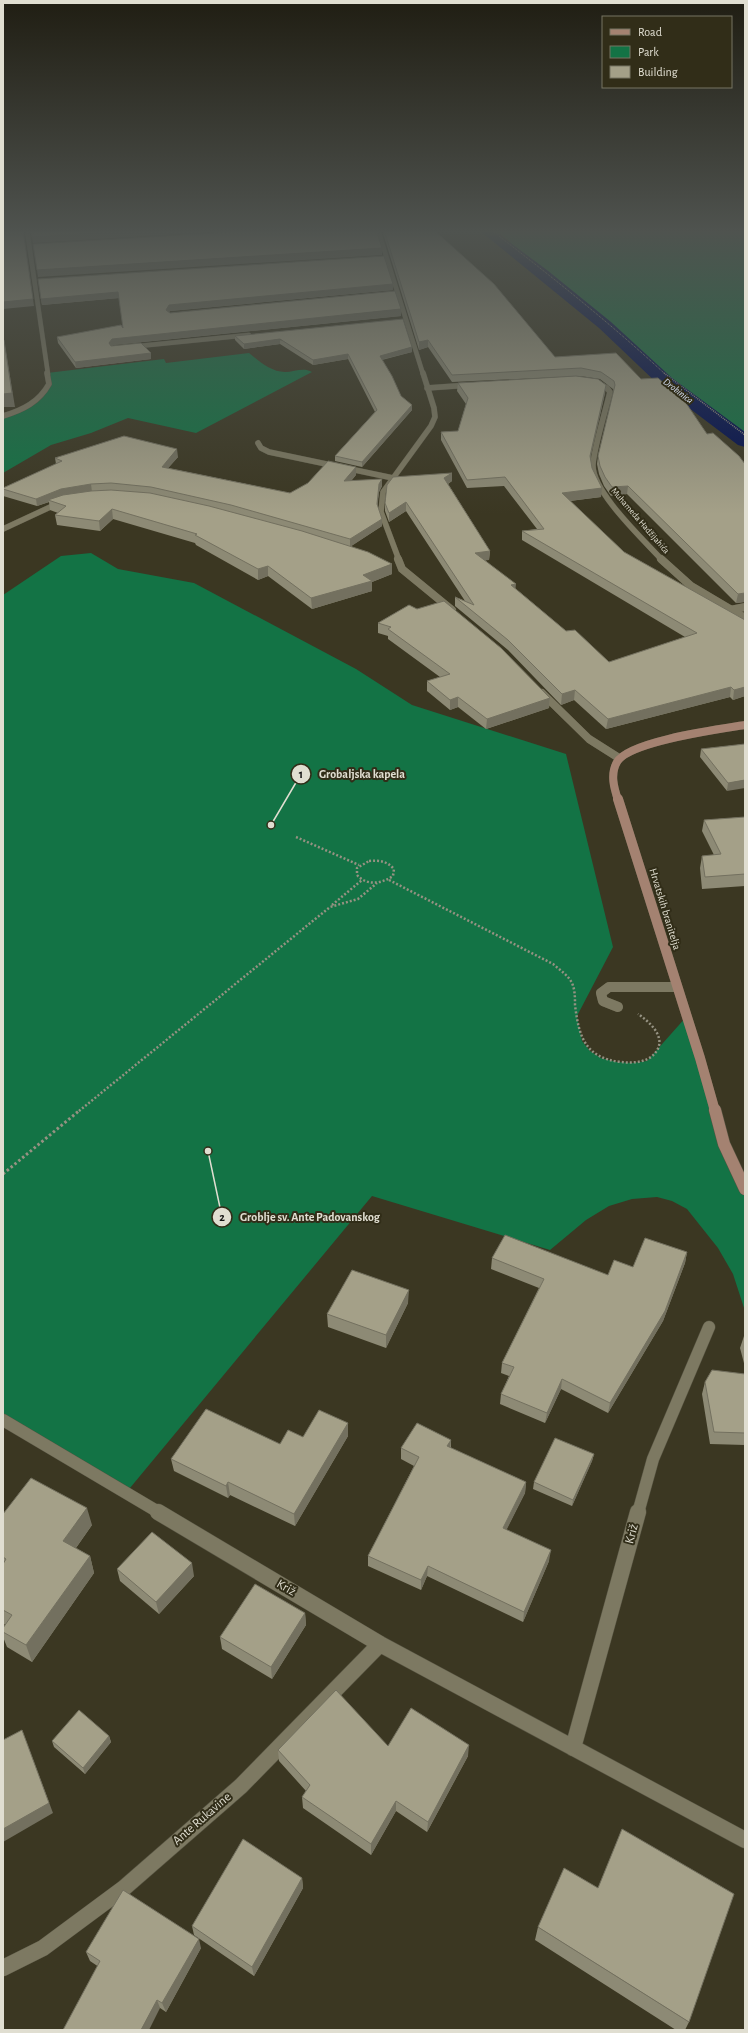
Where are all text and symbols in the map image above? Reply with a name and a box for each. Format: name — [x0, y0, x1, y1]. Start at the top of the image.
legend — [602, 16, 732, 88]
text: Road — [638, 26, 662, 38]
text: Park — [638, 46, 659, 58]
text: Building — [638, 66, 678, 78]
water label: Drobinica — [661, 376, 695, 406]
street label: Muhameda Hadžijahića — [609, 487, 671, 555]
callout: Grobaljska kapela — [291, 762, 413, 786]
text: 1 — [299, 768, 303, 780]
text: Grobaljska kapela — [319, 768, 405, 781]
street label: Hrvatskih branitelja — [647, 867, 683, 951]
callout: Groblje sv. Ante Padovanskog — [212, 1205, 387, 1229]
text: 2 — [219, 1211, 225, 1223]
text: Groblje sv. Ante Padovanskog — [240, 1211, 381, 1224]
street label: Križ — [623, 1523, 641, 1545]
street label: Križ — [274, 1577, 298, 1599]
street label: Ante Rukavine — [170, 1790, 234, 1848]

